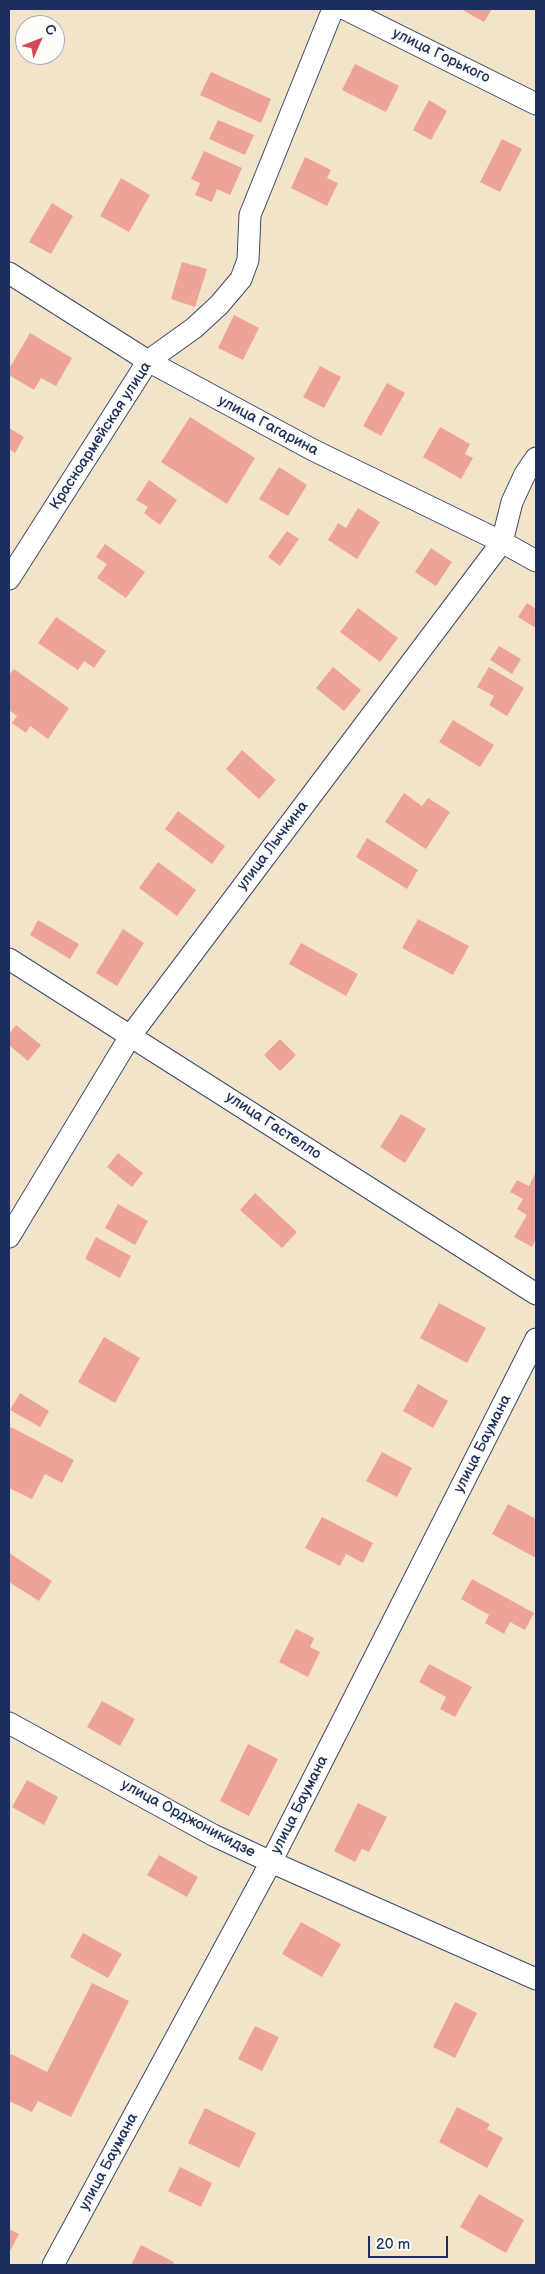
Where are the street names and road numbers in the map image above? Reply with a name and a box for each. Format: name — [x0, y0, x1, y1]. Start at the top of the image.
street label: улица Горького — [389, 25, 493, 87]
street label: Красноармейская улица — [46, 359, 156, 513]
street label: улица Гагарина — [215, 392, 321, 460]
street label: улица Лычкина — [234, 798, 312, 894]
street label: улица Гастелло — [222, 1088, 324, 1164]
street label: улица Баумана — [451, 1392, 515, 1496]
street label: улица Баумана — [268, 1753, 332, 1857]
street label: улица Орджоникидзе — [118, 1776, 258, 1862]
street label: улица Баумана — [76, 2110, 142, 2214]

